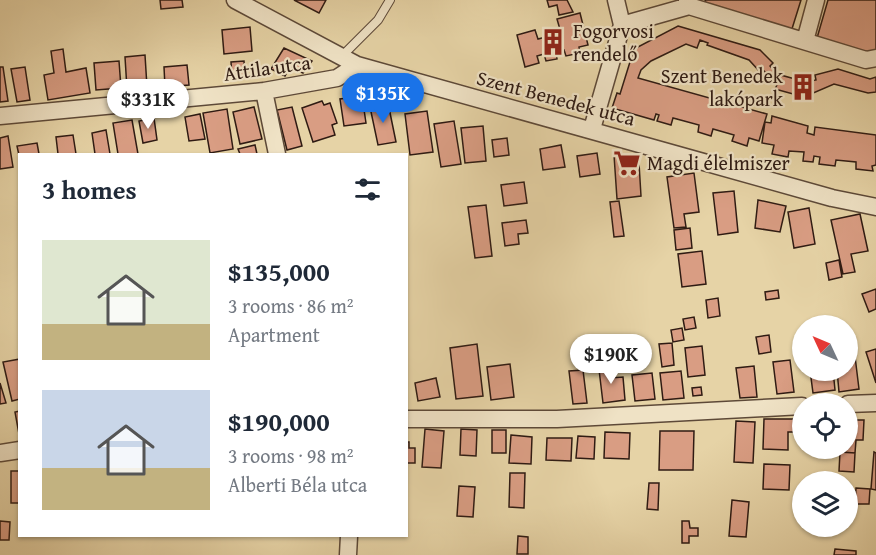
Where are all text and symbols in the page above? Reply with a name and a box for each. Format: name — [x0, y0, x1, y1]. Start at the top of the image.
place label: Fogorvosi rendelő — [573, 16, 654, 68]
building icon: Fogorvosi rendelő — [538, 27, 568, 57]
street label: Attila utca — [222, 47, 313, 88]
place label: Szent Benedek lakópark — [661, 61, 784, 113]
street label: Szent Benedek utca — [474, 62, 639, 133]
building icon: Szent Benedek lakópark — [788, 72, 818, 102]
pin: $135K — [341, 73, 425, 124]
text: $135K — [356, 78, 410, 107]
pin: $331K — [106, 79, 190, 130]
text: $331K — [121, 84, 175, 113]
supermarket icon: Magdi élelmiszer — [612, 148, 642, 178]
place label: Magdi élelmiszer — [647, 148, 790, 177]
text: 3 homes — [42, 170, 137, 209]
icon: filters — [351, 173, 384, 206]
text: $135,000 — [228, 252, 330, 291]
icon: home — [90, 264, 162, 336]
text: 3 rooms · 86 m² — [228, 291, 354, 320]
north arrow — [792, 315, 858, 381]
map controls — [792, 315, 858, 537]
text: Apartment — [228, 320, 320, 349]
pin: $190K — [569, 334, 653, 385]
text: $190K — [584, 339, 638, 368]
button: locate — [792, 393, 858, 459]
text: $190,000 — [228, 402, 330, 441]
icon: home — [90, 414, 162, 486]
text: 3 rooms · 98 m² — [228, 441, 354, 470]
text: Alberti Béla utca — [228, 470, 367, 499]
button: layers — [792, 471, 858, 537]

